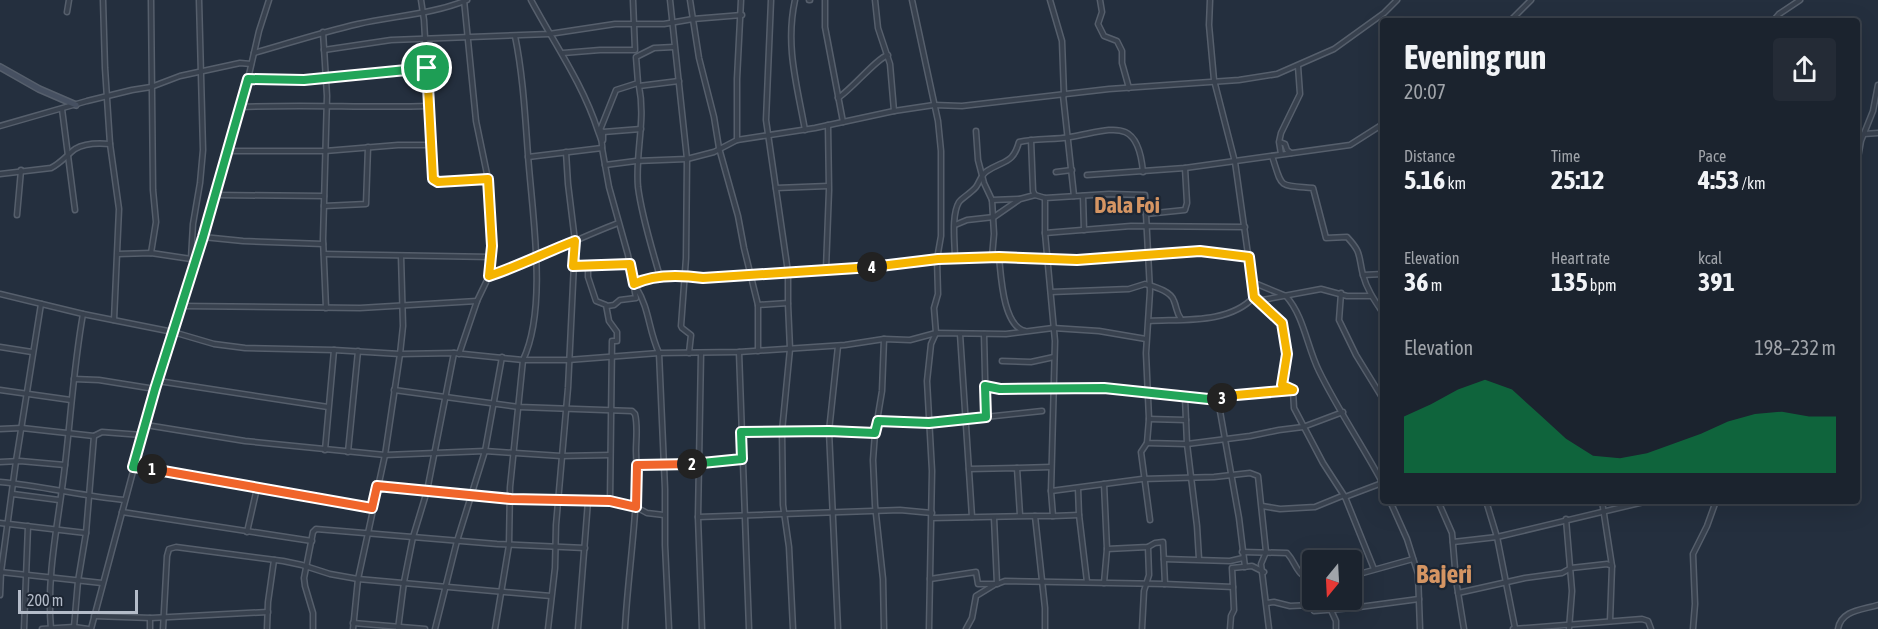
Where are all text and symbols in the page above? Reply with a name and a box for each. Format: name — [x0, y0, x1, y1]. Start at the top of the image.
text: Evening run — [1404, 38, 1546, 76]
button: share — [1773, 38, 1836, 101]
pin — [401, 42, 452, 93]
icon: arrive — [410, 51, 443, 84]
text: 20:07 — [1404, 80, 1446, 103]
text: Distance — [1404, 147, 1455, 165]
text: Time — [1551, 147, 1580, 165]
text: Pace — [1698, 147, 1726, 165]
text: 5.16 — [1404, 165, 1445, 195]
text: 25:12 — [1551, 165, 1605, 195]
text: 4:53 — [1698, 165, 1739, 195]
text: km — [1445, 174, 1466, 192]
text: /km — [1739, 174, 1765, 192]
district label: Dala Foi — [1094, 192, 1160, 218]
text: Elevation — [1404, 249, 1459, 267]
text: Heart rate — [1551, 249, 1610, 267]
text: kcal — [1698, 249, 1722, 267]
pin: 4 — [857, 252, 887, 282]
text: 4 — [868, 258, 876, 276]
text: 36 — [1404, 267, 1428, 297]
text: 135 — [1551, 267, 1588, 297]
text: 391 — [1698, 267, 1735, 297]
text: m — [1428, 276, 1442, 294]
text: bpm — [1588, 276, 1617, 294]
text: Elevation — [1404, 336, 1473, 359]
text: 198–232 m — [1754, 336, 1836, 359]
pin: 3 — [1207, 383, 1237, 413]
text: 3 — [1218, 389, 1226, 407]
pin: 2 — [677, 449, 707, 479]
pin: 1 — [137, 454, 167, 484]
text: 2 — [688, 455, 696, 473]
text: 1 — [148, 460, 156, 478]
north arrow — [1302, 550, 1362, 610]
map controls — [1302, 550, 1362, 610]
district label: Bajeri — [1416, 559, 1472, 589]
scale bar — [18, 587, 138, 614]
text: 200 m — [27, 591, 63, 609]

